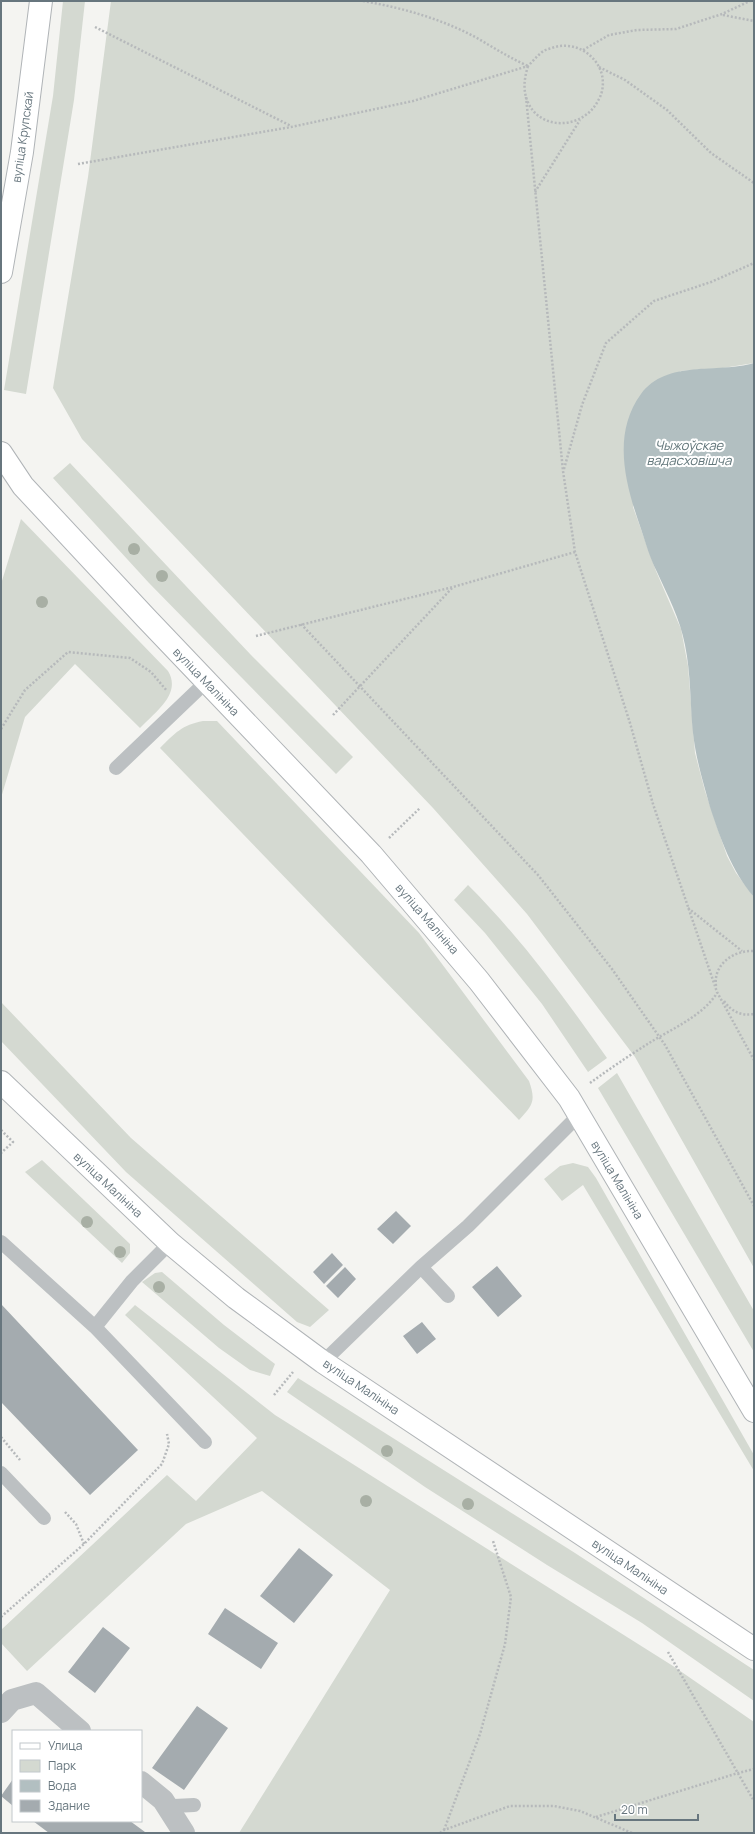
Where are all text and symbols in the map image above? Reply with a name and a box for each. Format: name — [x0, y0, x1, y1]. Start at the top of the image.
street label: вуліца Крупскай — [8, 90, 37, 184]
water label: Чыжоўскае вадасховішча — [647, 436, 732, 469]
street label: вуліца Малініна — [169, 644, 243, 720]
street label: вуліца Малініна — [392, 880, 463, 958]
street label: вуліца Малініна — [587, 1137, 648, 1222]
street label: вуліца Малініна — [70, 1148, 147, 1221]
street label: вуліца Малініна — [320, 1355, 403, 1418]
street label: вуліца Малініна — [589, 1535, 672, 1598]
legend — [12, 1730, 142, 1822]
text: Улица — [48, 1737, 82, 1754]
text: Парк — [48, 1757, 77, 1774]
text: Вода — [48, 1777, 76, 1794]
scale bar — [615, 1796, 698, 1822]
text: Здание — [48, 1797, 90, 1814]
text: 20 m — [621, 1801, 648, 1818]

